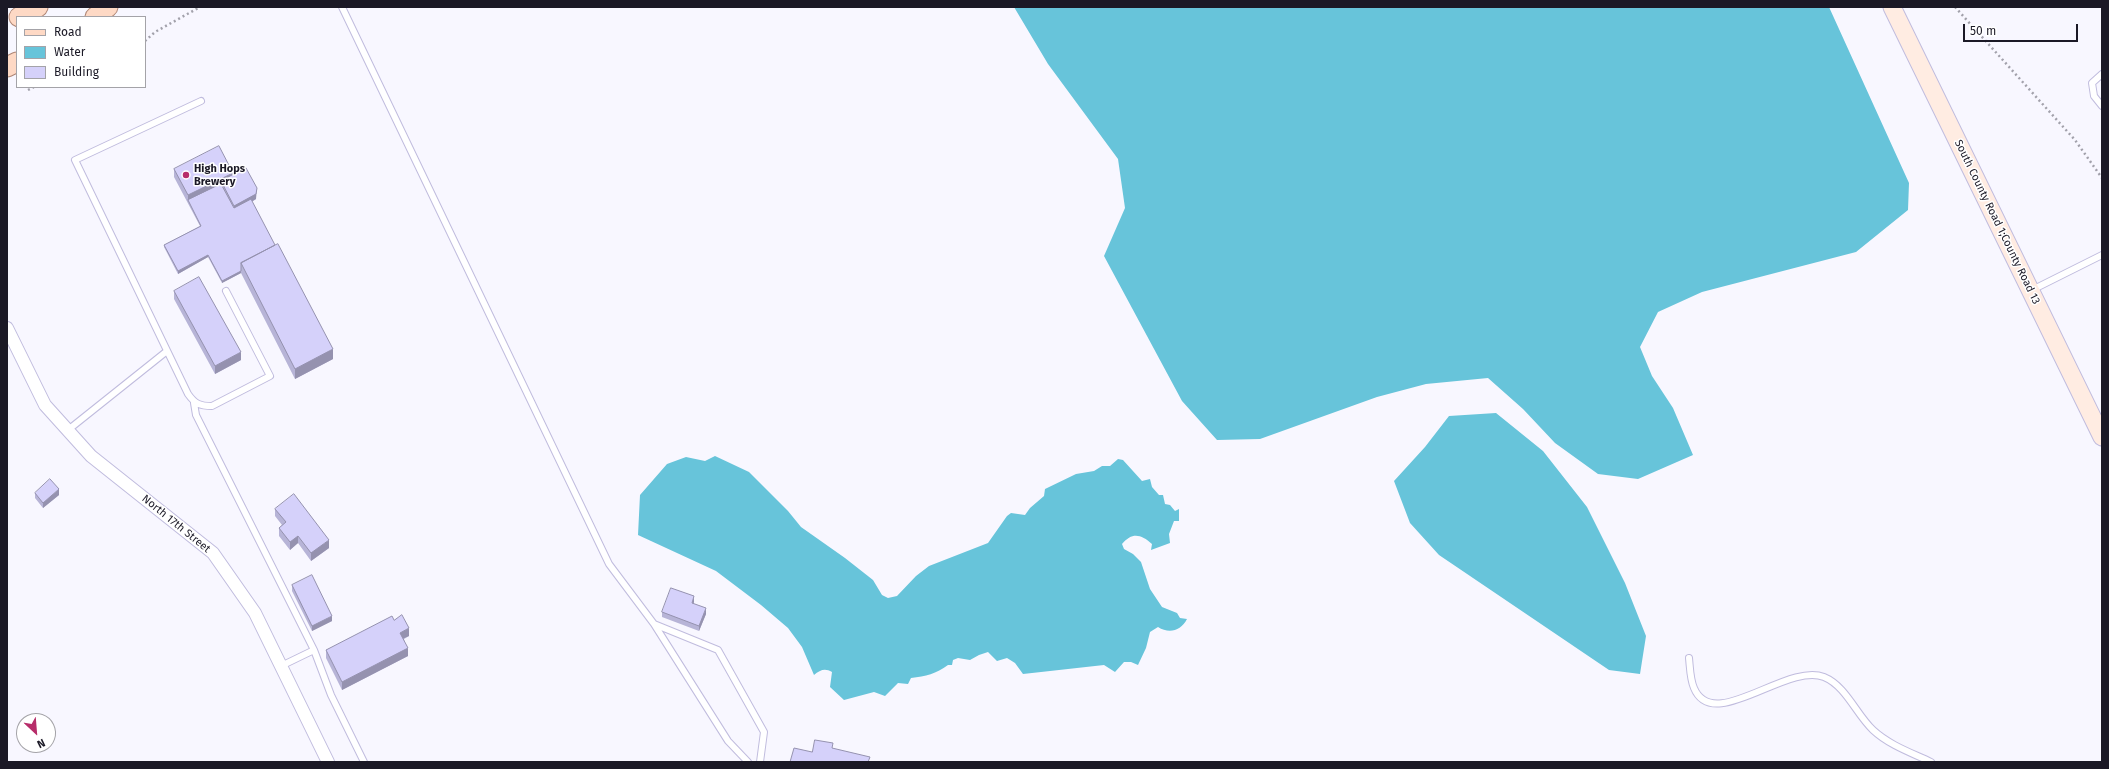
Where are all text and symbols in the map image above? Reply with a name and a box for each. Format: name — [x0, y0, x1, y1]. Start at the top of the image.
legend — [16, 16, 146, 88]
scale bar — [1965, 16, 2080, 42]
text: 50 m — [1970, 24, 1996, 38]
text: Road — [54, 25, 82, 39]
text: Water — [54, 45, 85, 59]
text: Building — [54, 65, 99, 79]
street label: South County Road 1;County Road 13 — [1951, 138, 2043, 306]
place label: High Hops Brewery — [194, 162, 245, 188]
marker: High Hops Brewery — [181, 170, 191, 180]
street label: North 17th Street — [139, 492, 213, 556]
north arrow — [16, 713, 56, 753]
text: N — [35, 736, 47, 751]

